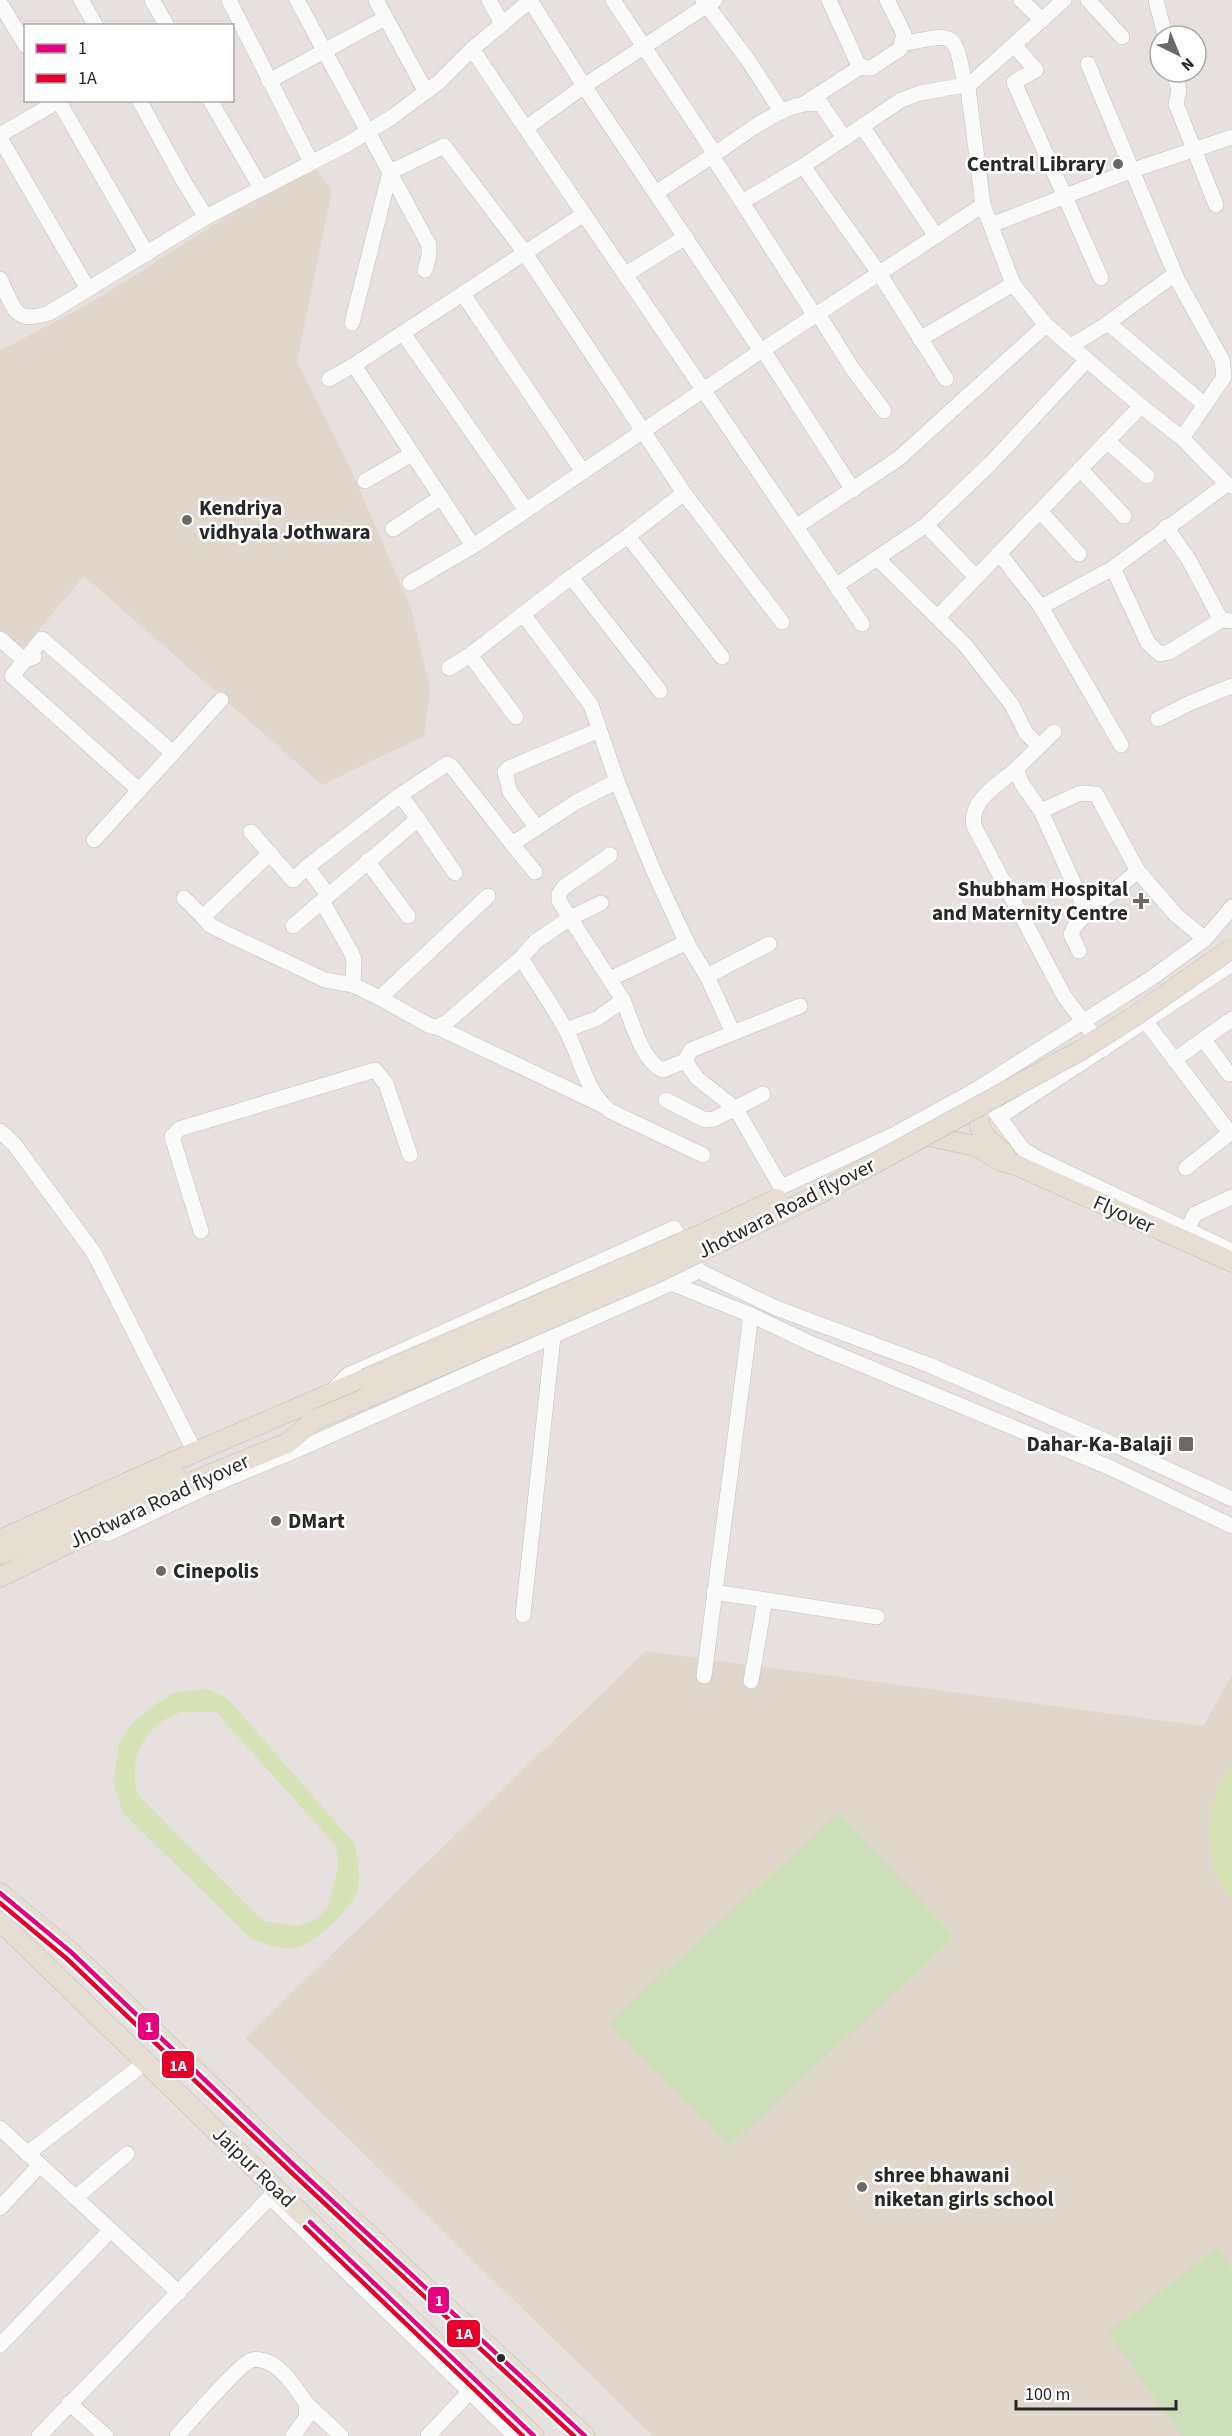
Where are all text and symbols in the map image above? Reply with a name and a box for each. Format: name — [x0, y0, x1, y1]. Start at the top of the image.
legend — [24, 24, 234, 102]
north arrow — [1148, 24, 1208, 84]
text: 1 — [78, 36, 87, 61]
text: N — [1176, 53, 1199, 76]
text: 1A — [78, 66, 97, 91]
place label: Central Library — [967, 149, 1106, 179]
marker: Central Library — [1111, 157, 1125, 171]
place label: Kendriya vidhyala Jothwara — [199, 493, 370, 547]
marker: Kendriya vidhyala Jothwara — [180, 513, 194, 527]
place label: Shubham Hospital and Maternity Centre — [932, 874, 1128, 928]
marker: Shubham Hospital and Maternity Centre — [1132, 892, 1150, 910]
street label: Jhotwara Road flyover — [692, 1150, 881, 1266]
street label: Flyover — [1089, 1187, 1160, 1241]
place label: Dahar-Ka-Balaji — [1026, 1429, 1172, 1459]
marker: Dahar-Ka-Balaji — [1177, 1435, 1195, 1453]
street label: Jhotwara Road flyover — [64, 1446, 255, 1556]
place label: DMart — [288, 1506, 345, 1536]
marker: DMart — [269, 1514, 283, 1528]
place label: Cinepolis — [173, 1556, 259, 1586]
marker: Cinepolis — [154, 1564, 168, 1578]
line badge: 1 — [137, 2012, 160, 2041]
text: 1 — [145, 2016, 153, 2038]
line badge: 1A — [161, 2050, 195, 2079]
text: 1A — [169, 2055, 188, 2077]
street label: Jaipur Road — [206, 2120, 302, 2214]
place label: shree bhawani niketan girls school — [874, 2160, 1054, 2214]
marker: shree bhawani niketan girls school — [855, 2180, 869, 2194]
line badge: 1 — [427, 2286, 450, 2314]
text: 1 — [435, 2290, 443, 2312]
line badge: 1A — [446, 2319, 481, 2348]
text: 1A — [455, 2323, 474, 2345]
unlabelled marker — [495, 2352, 507, 2364]
scale bar — [1016, 2373, 1176, 2411]
text: 100 m — [1025, 2382, 1070, 2407]

